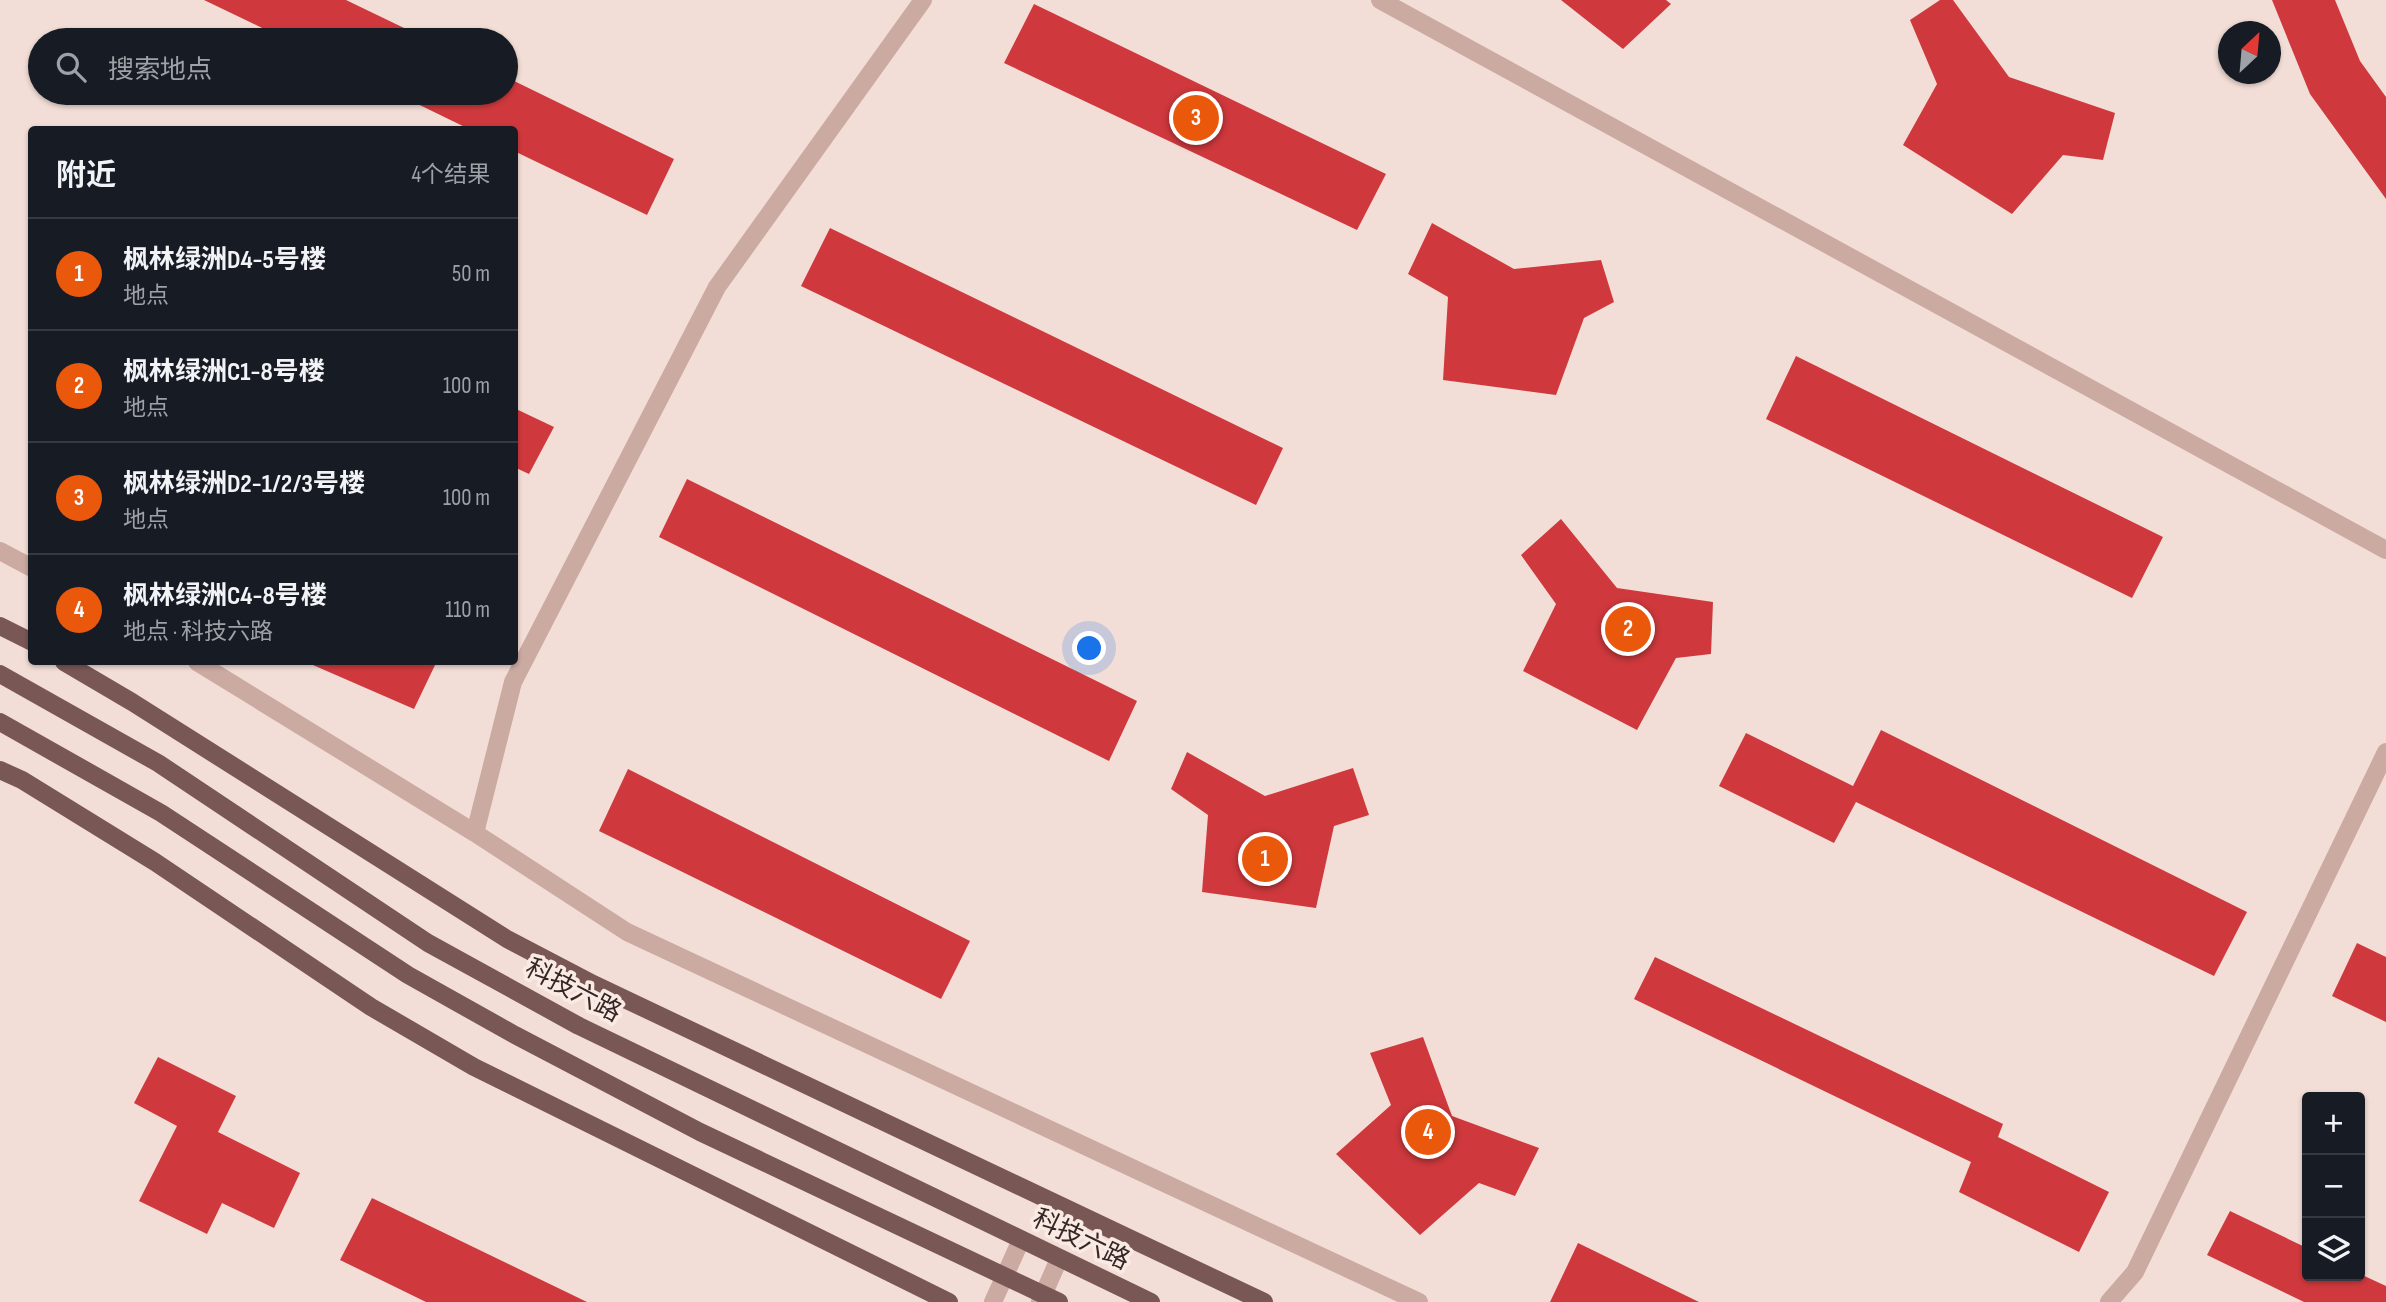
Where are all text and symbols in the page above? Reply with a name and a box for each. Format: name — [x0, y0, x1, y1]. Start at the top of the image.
north arrow — [2218, 21, 2281, 84]
search box — [28, 28, 518, 105]
icon: search — [52, 48, 90, 86]
text: 搜索地点 — [108, 55, 212, 86]
pin: 3 — [1173, 92, 1219, 144]
text: 附近 — [56, 158, 116, 194]
text: 4个结果 — [411, 161, 490, 189]
text: 枫林绿洲D4-5号楼 — [123, 245, 326, 276]
text: 1 — [74, 260, 84, 288]
text: 50 m — [452, 260, 490, 288]
text: 地点 — [123, 282, 169, 310]
text: 枫林绿洲C1-8号楼 — [123, 357, 325, 388]
text: 2 — [74, 372, 84, 400]
text: 100 m — [443, 372, 490, 400]
text: 地点 — [123, 394, 169, 422]
text: 枫林绿洲D2-1/2/3号楼 — [123, 469, 365, 500]
text: 3 — [74, 484, 84, 512]
text: 100 m — [443, 484, 490, 512]
text: 地点 — [123, 506, 169, 534]
text: 枫林绿洲C4-8号楼 — [123, 581, 327, 612]
text: 4 — [74, 596, 84, 624]
text: 110 m — [445, 596, 490, 624]
pin: 2 — [1605, 603, 1651, 655]
text: 地点 · 科技六路 — [123, 618, 273, 646]
your location — [1072, 631, 1106, 665]
pin: 1 — [1242, 833, 1288, 885]
street label: 科技六路 — [520, 953, 626, 1029]
map controls — [2302, 1092, 2365, 1281]
button: + — [2302, 1092, 2365, 1155]
pin: 4 — [1405, 1106, 1451, 1158]
button: − — [2302, 1155, 2365, 1218]
street label: 科技六路 — [1027, 1203, 1135, 1277]
button: layers — [2302, 1218, 2365, 1281]

